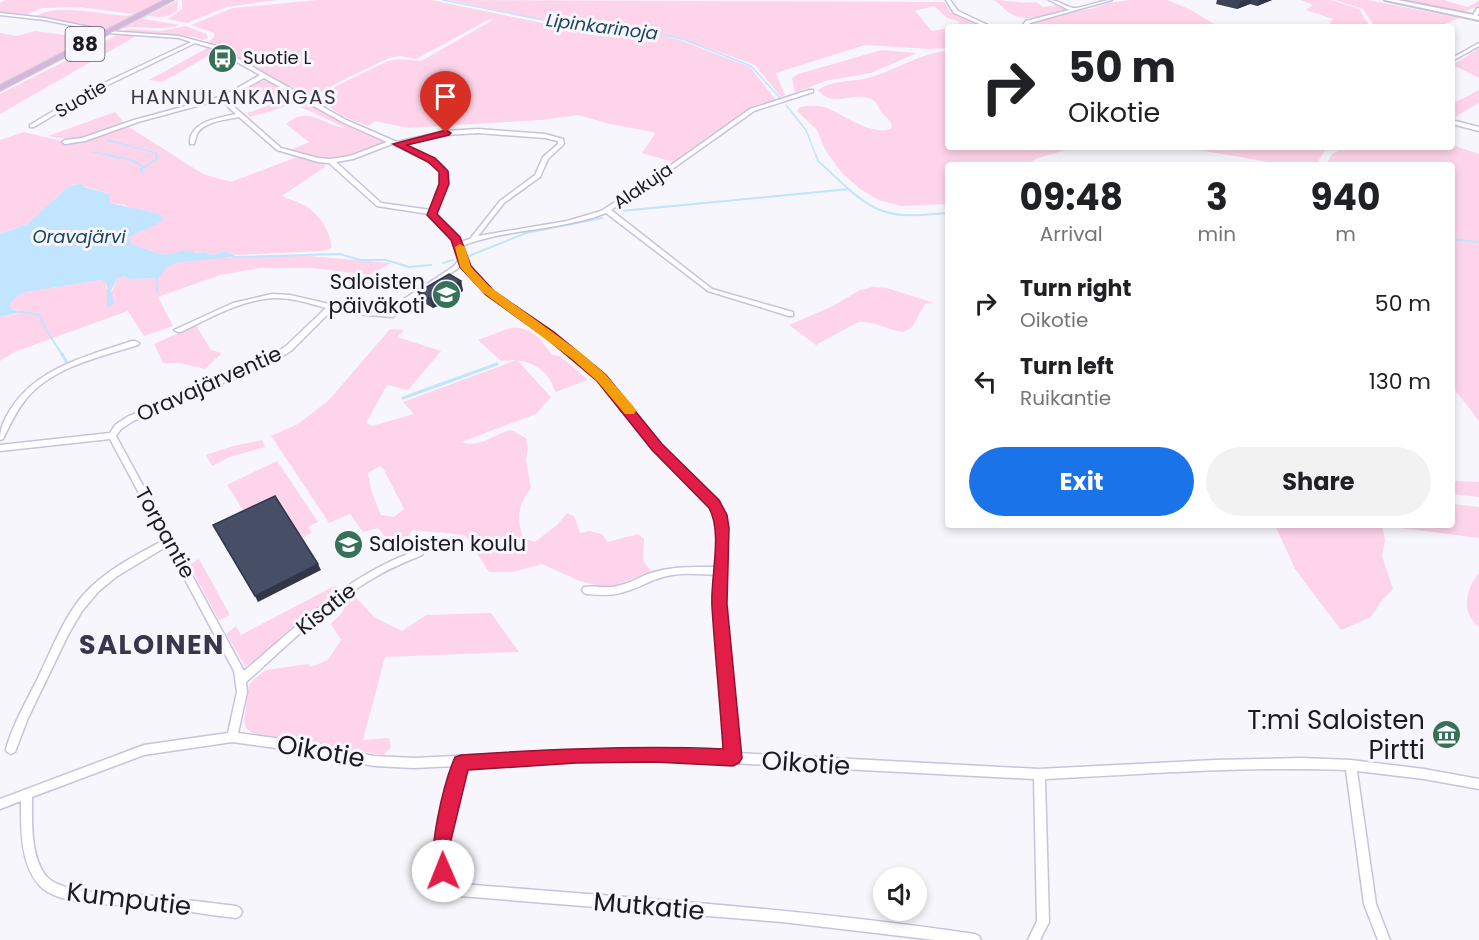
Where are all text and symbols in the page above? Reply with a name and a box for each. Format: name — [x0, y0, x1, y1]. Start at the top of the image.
water label: Lipinkarinoja — [545, 7, 659, 46]
road number: 88 — [66, 27, 104, 61]
text: 50 m — [1068, 38, 1176, 97]
bus stop icon: Suotie L — [206, 42, 238, 74]
place label: Suotie L — [243, 45, 312, 70]
icon: right — [969, 48, 1047, 126]
pin — [420, 71, 471, 133]
street label: Suotie — [50, 74, 111, 123]
icon: arrive — [429, 80, 462, 113]
district label: HANNULANKANGAS — [131, 83, 337, 111]
text: Oikotie — [1068, 94, 1160, 131]
street label: Alakuja — [608, 157, 677, 214]
text: 09:48 — [1020, 172, 1123, 223]
text: 3 — [1206, 172, 1228, 223]
text: 940 — [1310, 172, 1380, 223]
text: Arrival — [1040, 220, 1103, 248]
text: min — [1198, 220, 1236, 248]
text: m — [1335, 220, 1356, 248]
water label: Oravajärvi — [32, 224, 126, 249]
place label: Saloisten päiväkoti — [328, 267, 425, 320]
text: Turn right — [1020, 273, 1131, 304]
school or university icon: Saloisten päiväkoti — [430, 278, 462, 310]
icon: right — [969, 287, 1002, 320]
text: 50 m — [1375, 288, 1431, 319]
text: Oikotie — [1020, 306, 1088, 334]
street label: Oravajärventie — [132, 339, 286, 428]
text: Turn left — [1020, 351, 1114, 382]
icon: left — [969, 365, 1002, 398]
text: 130 m — [1369, 366, 1431, 397]
text: Ruikantie — [1020, 384, 1111, 412]
button: Exit — [969, 447, 1194, 516]
button: Share — [1206, 447, 1431, 516]
street label: Torpantie — [128, 482, 202, 584]
school or university icon: Saloisten koulu — [332, 528, 364, 560]
place label: Saloisten koulu — [369, 529, 526, 558]
street label: Kisatie — [290, 576, 362, 641]
district label: SALOINEN — [79, 626, 225, 663]
place label: T:mi Saloisten Pirtti — [1247, 702, 1425, 768]
museum icon: T:mi Saloisten Pirtti — [1430, 719, 1462, 751]
street label: Oikotie — [274, 726, 368, 776]
street label: Oikotie — [760, 742, 852, 784]
position arrow — [411, 839, 475, 903]
map controls — [873, 867, 927, 921]
button: sound — [873, 867, 927, 921]
street label: Kumputie — [65, 874, 193, 924]
street label: Mutkatie — [592, 883, 706, 929]

